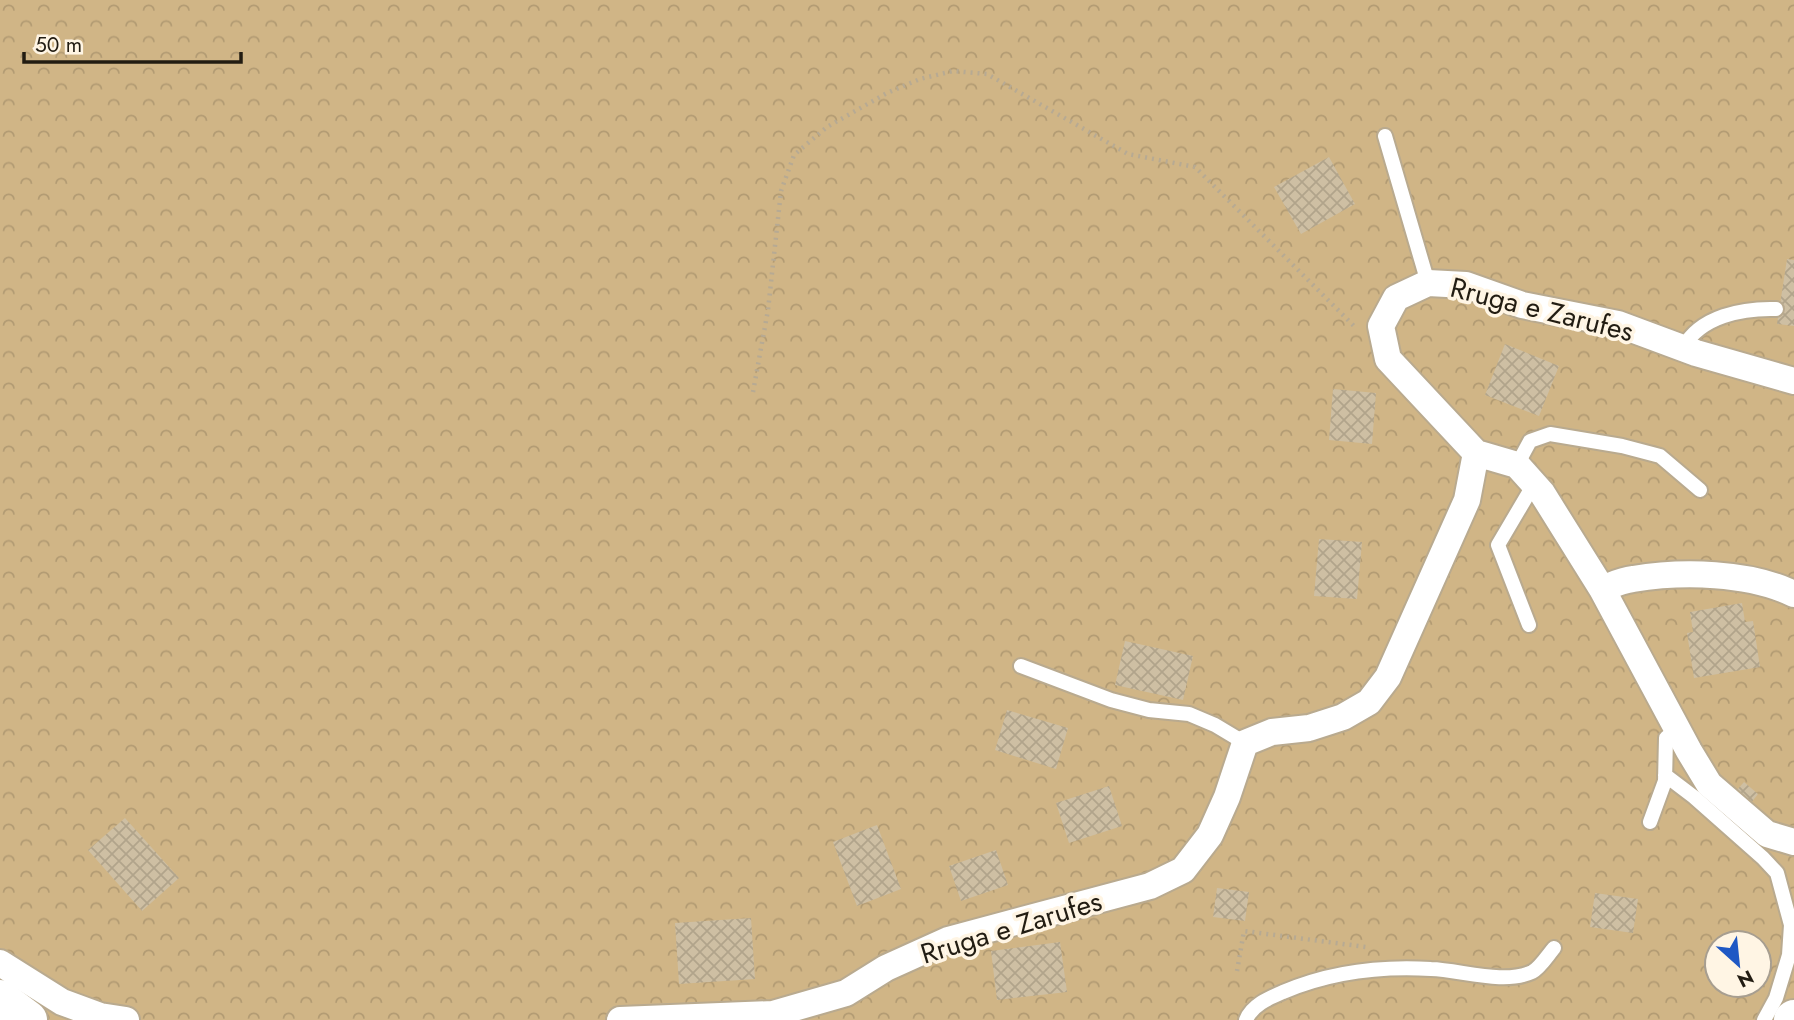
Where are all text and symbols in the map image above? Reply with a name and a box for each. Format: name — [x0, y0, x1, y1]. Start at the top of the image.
scale bar — [24, 21, 242, 65]
text: 50 m — [35, 30, 82, 60]
street label: Rruga e Zarufes — [1446, 267, 1638, 352]
street label: Rruga e Zarufes — [916, 880, 1107, 974]
north arrow — [1703, 929, 1773, 999]
text: N — [1733, 963, 1758, 994]

